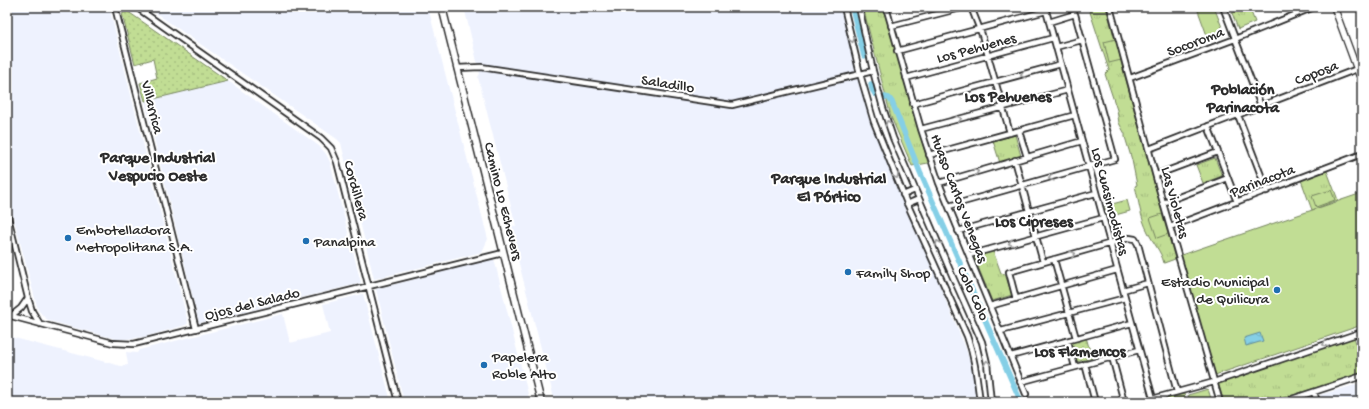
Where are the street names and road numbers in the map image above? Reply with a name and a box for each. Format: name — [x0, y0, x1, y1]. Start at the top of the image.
street label: Socoroma — [1165, 24, 1227, 62]
street label: Los Pehuenes — [935, 30, 1019, 68]
street label: Coposa — [1293, 57, 1342, 90]
street label: Saladillo — [640, 72, 696, 98]
street label: Villarrica — [136, 78, 166, 136]
street label: Huaso Carlos Venegas — [925, 132, 991, 266]
street label: Camino Lo Echevers — [479, 141, 526, 263]
street label: Los Cuasimodistas — [1086, 146, 1132, 258]
street label: Cordillera — [338, 159, 372, 223]
street label: Parinacota — [1227, 161, 1298, 203]
street label: Las Violetas — [1156, 165, 1192, 241]
street label: Colo Colo — [952, 264, 993, 324]
street label: Ojos del Salado — [203, 284, 302, 325]

